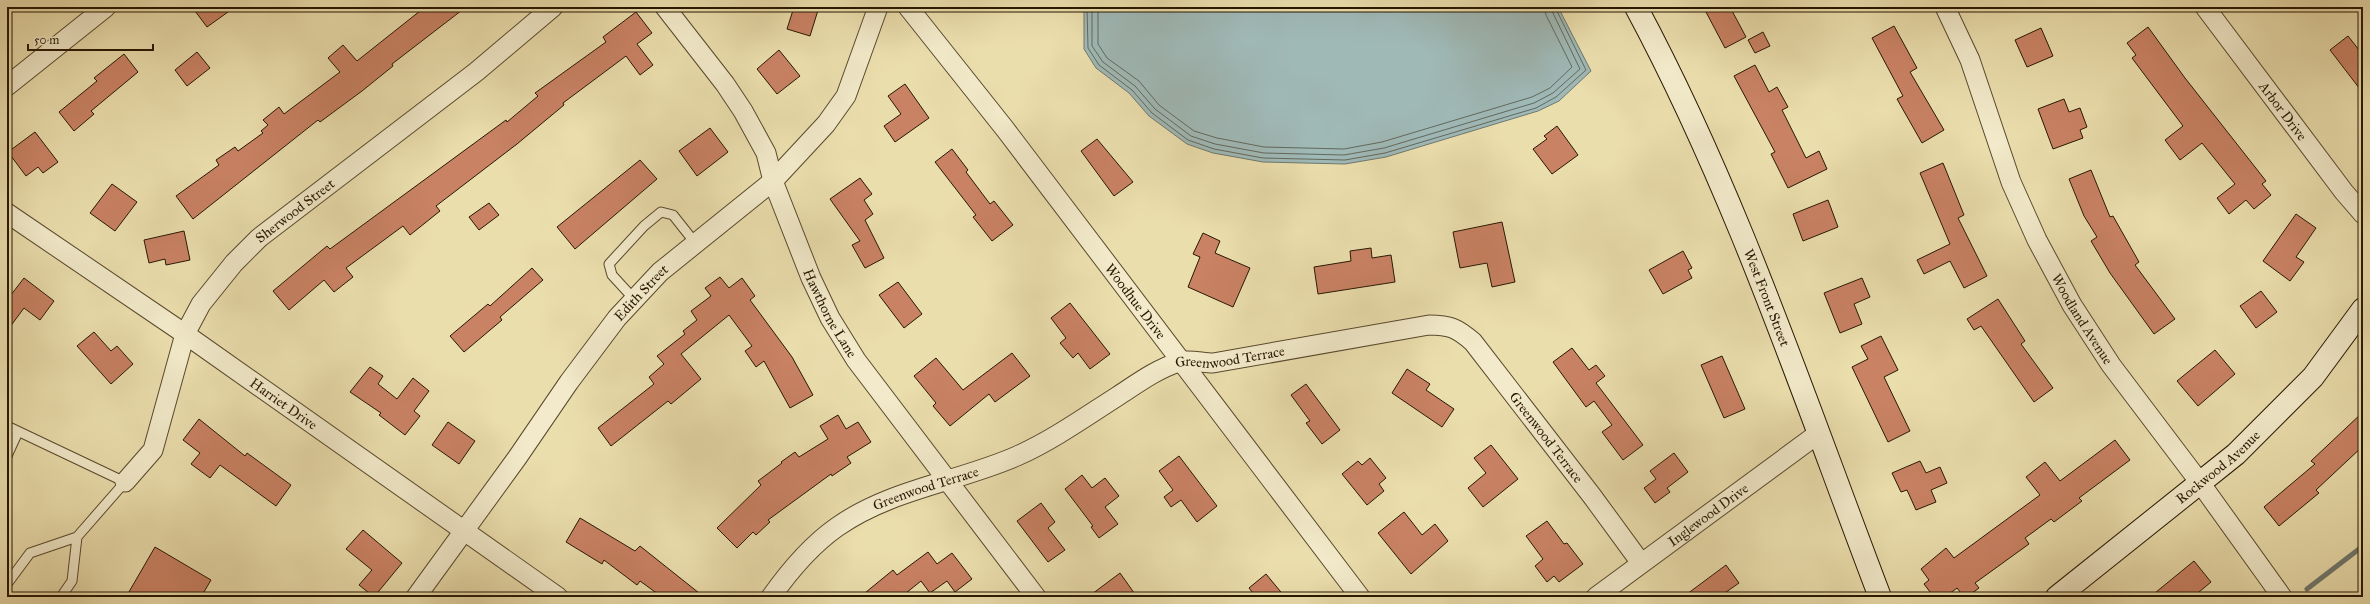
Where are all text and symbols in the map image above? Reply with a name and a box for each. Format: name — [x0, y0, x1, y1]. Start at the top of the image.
scale bar — [28, 26, 153, 52]
text: 50 m — [34, 33, 59, 47]
street label: Arbor Drive — [2255, 77, 2311, 144]
street label: Sherwood Street — [252, 175, 338, 246]
street label: West Front Street — [1740, 246, 1794, 349]
street label: Edith Street — [610, 260, 671, 324]
street label: Woodhue Drive — [1102, 260, 1170, 343]
street label: Hawthorne Lane — [800, 266, 861, 361]
street label: Woodland Avenue — [2048, 271, 2117, 368]
street label: Greenwood Terrace — [1173, 342, 1286, 372]
street label: Harriet Drive — [247, 374, 321, 433]
street label: Greenwood Terrace — [1506, 388, 1587, 486]
street label: Rockwood Avenue — [2172, 426, 2264, 507]
street label: Greenwood Terrace — [870, 462, 981, 514]
street label: Inglewood Drive — [1664, 479, 1752, 550]

